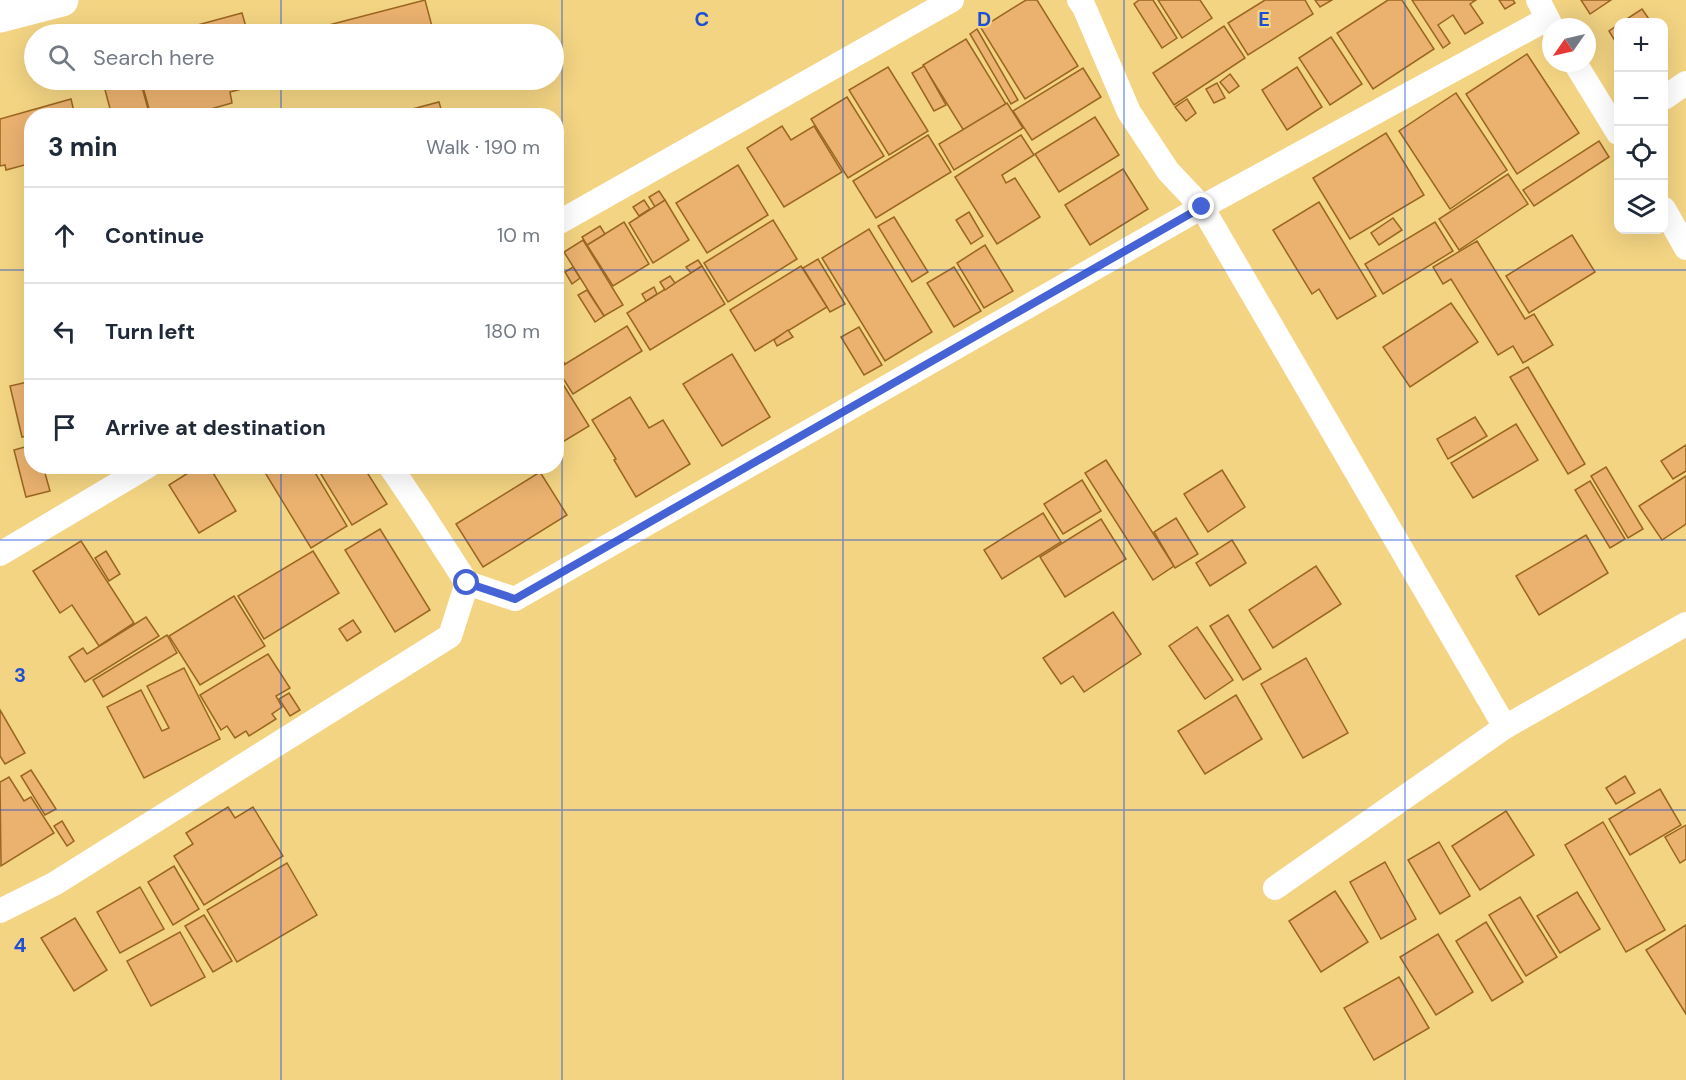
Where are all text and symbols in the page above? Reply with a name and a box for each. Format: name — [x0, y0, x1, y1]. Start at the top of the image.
text: C — [695, 6, 709, 32]
text: D — [977, 6, 991, 32]
text: E — [1258, 6, 1270, 32]
north arrow — [1542, 18, 1596, 72]
map controls — [1614, 18, 1668, 234]
button: + — [1614, 18, 1668, 72]
search box — [24, 24, 564, 90]
icon: search — [45, 41, 78, 74]
text: Search here — [93, 43, 214, 72]
button: − — [1614, 72, 1668, 126]
button: locate — [1614, 126, 1668, 180]
text: 3 min — [48, 130, 117, 164]
text: Walk · 190 m — [426, 134, 540, 160]
button: layers — [1614, 180, 1668, 234]
route end — [1188, 193, 1214, 219]
icon: ahead — [48, 219, 81, 252]
text: Continue — [105, 221, 204, 250]
text: 10 m — [497, 222, 540, 248]
icon: left — [48, 315, 81, 348]
text: Turn left — [105, 317, 195, 346]
text: 180 m — [485, 318, 540, 344]
icon: arrive — [48, 411, 81, 444]
text: Arrive at destination — [105, 413, 326, 442]
route start — [453, 569, 479, 595]
text: 3 — [14, 662, 26, 688]
text: 4 — [14, 932, 27, 958]

